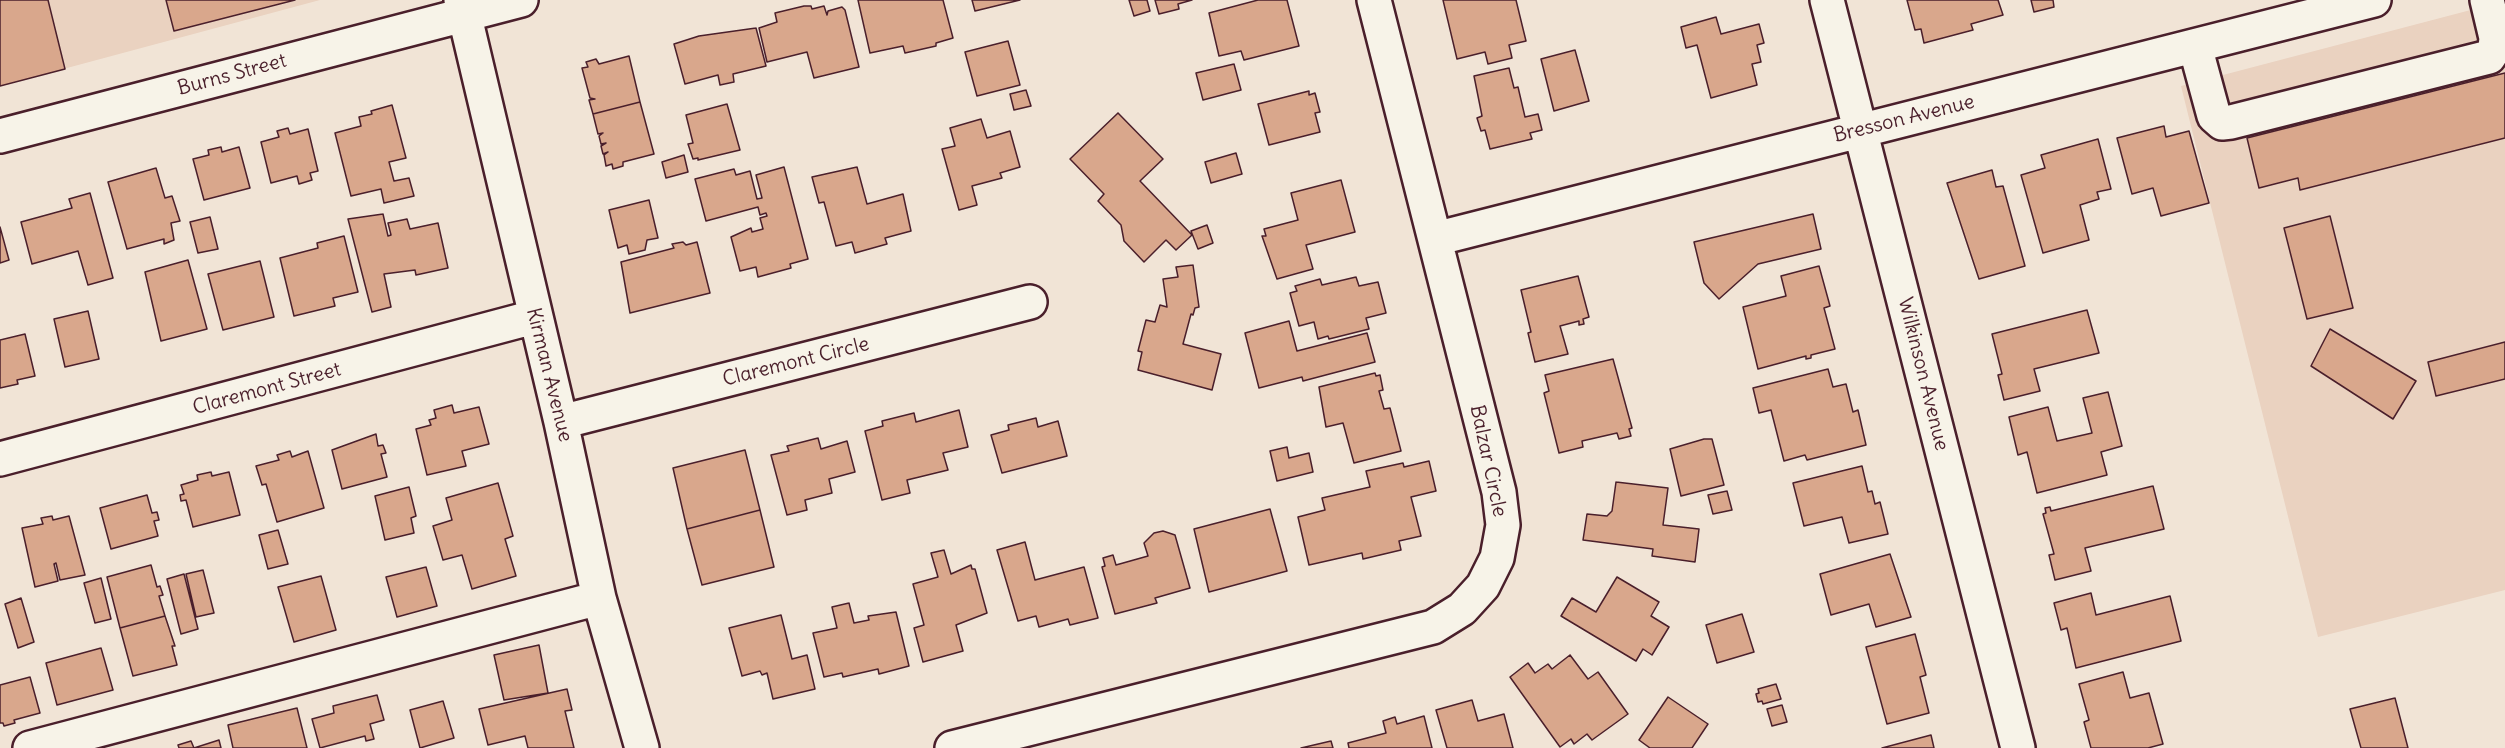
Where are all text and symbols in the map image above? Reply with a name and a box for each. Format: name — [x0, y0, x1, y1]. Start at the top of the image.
street label: Burns Street — [175, 49, 289, 101]
street label: Bresson Avenue — [1831, 90, 1977, 148]
street label: Wilkinson Avenue — [1892, 295, 1954, 453]
street label: Kirman Avenue — [521, 305, 577, 445]
street label: Claremont Circle — [720, 332, 872, 392]
street label: Claremont Street — [190, 358, 344, 420]
street label: Balzar Circle — [1464, 403, 1512, 519]

